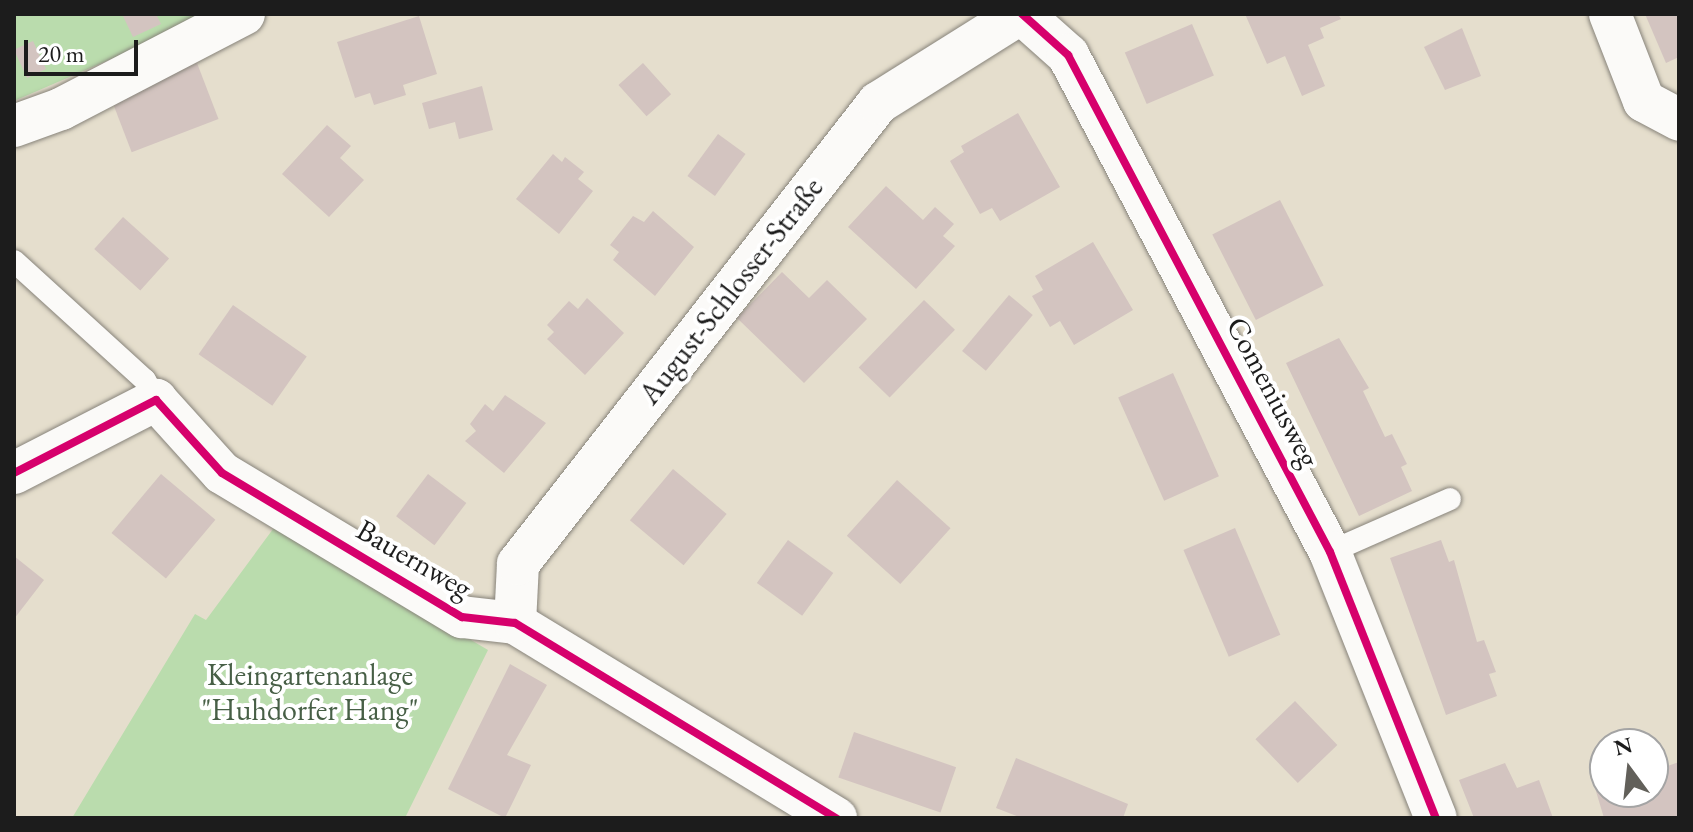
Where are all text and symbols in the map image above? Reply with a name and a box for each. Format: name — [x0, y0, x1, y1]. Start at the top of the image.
scale bar — [28, 24, 142, 74]
text: 20 m — [38, 38, 85, 69]
street label: August-Schlosser-Straße — [631, 170, 831, 412]
street label: Comeniusweg — [1219, 311, 1327, 473]
street label: Bauernweg — [350, 512, 478, 606]
park label: Kleingartenanlage "Huhdorfer Hang" — [201, 657, 419, 728]
north arrow — [1589, 728, 1669, 808]
text: N — [1611, 730, 1636, 763]

